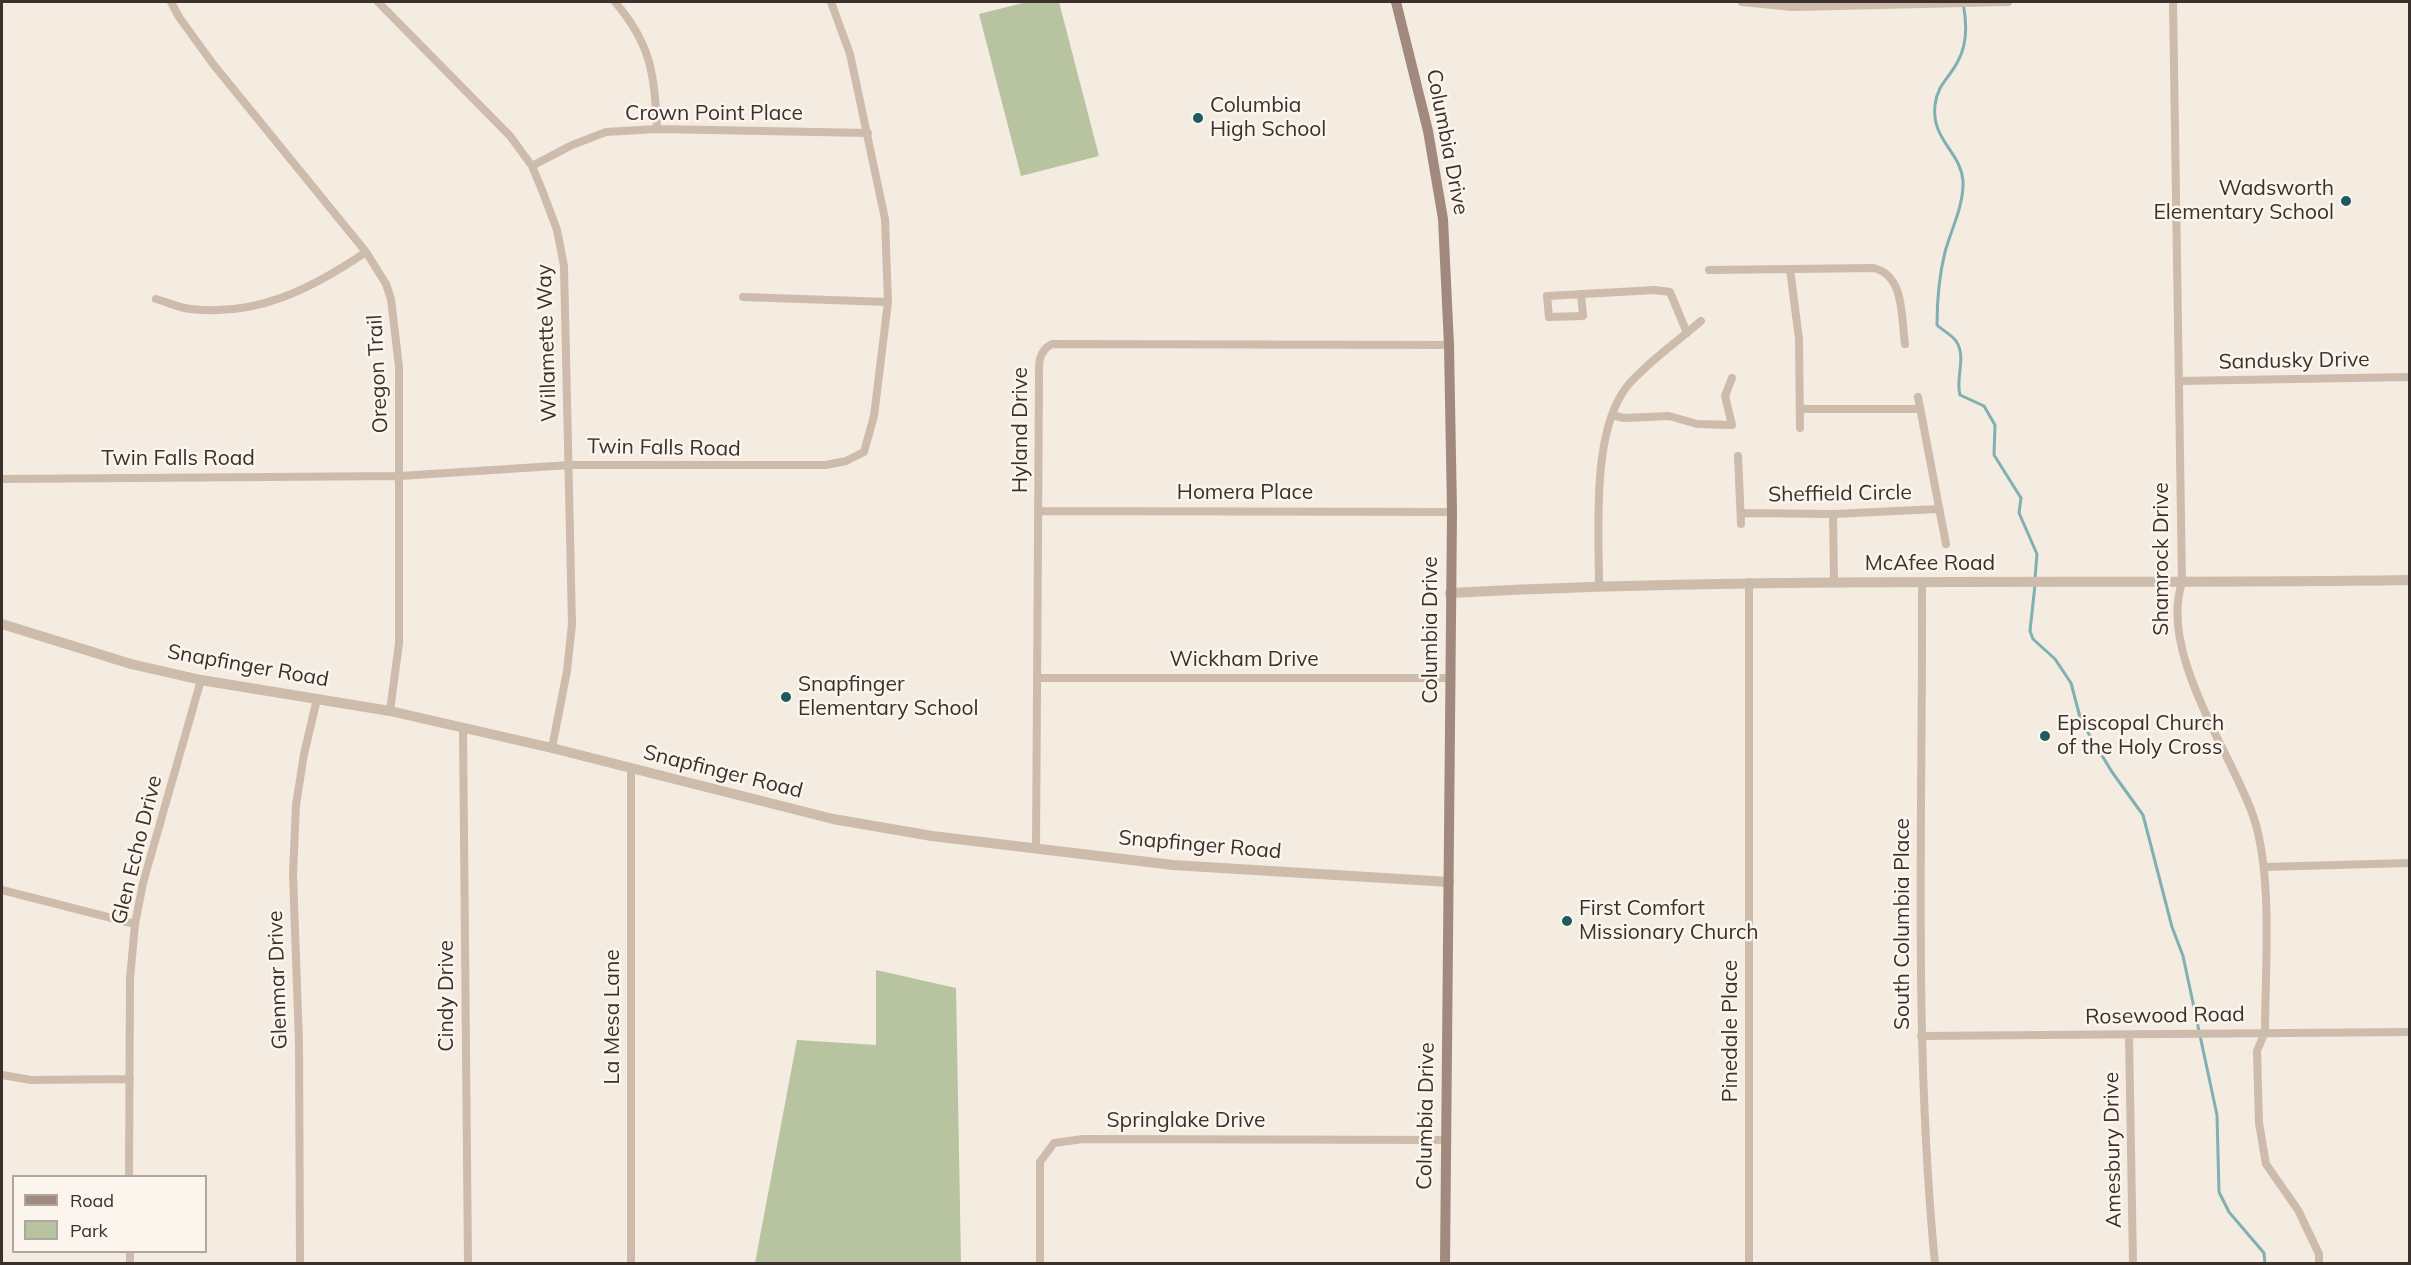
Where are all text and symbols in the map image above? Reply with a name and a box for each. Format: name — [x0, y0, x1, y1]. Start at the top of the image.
street label: Columbia Drive — [1421, 67, 1473, 217]
place label: Columbia High School — [1210, 93, 1326, 143]
street label: Crown Point Place — [625, 101, 803, 127]
marker: Columbia High School — [1191, 111, 1205, 125]
place label: Wadsworth Elementary School — [2153, 176, 2334, 226]
marker: Wadsworth Elementary School — [2339, 194, 2353, 208]
street label: Willamette Way — [532, 264, 562, 422]
street label: Oregon Trail — [362, 314, 394, 434]
street label: Sandusky Drive — [2218, 347, 2370, 375]
street label: Hyland Drive — [1008, 367, 1034, 493]
street label: Twin Falls Road — [587, 434, 741, 462]
street label: Twin Falls Road — [101, 446, 255, 472]
street label: Homera Place — [1177, 480, 1313, 506]
street label: Sheffield Circle — [1768, 480, 1912, 508]
street label: Shamrock Drive — [2149, 482, 2175, 636]
street label: McAfee Road — [1865, 551, 1995, 577]
street label: Columbia Drive — [1418, 556, 1444, 704]
street label: Snapfinger Road — [165, 639, 331, 693]
street label: Wickham Drive — [1169, 647, 1319, 673]
place label: Snapfinger Elementary School — [798, 672, 979, 722]
marker: Snapfinger Elementary School — [779, 690, 793, 704]
place label: Episcopal Church of the Holy Cross — [2057, 711, 2224, 761]
marker: Episcopal Church of the Holy Cross — [2038, 729, 2052, 743]
street label: Snapfinger Road — [641, 740, 805, 804]
street label: Glen Echo Drive — [106, 773, 168, 927]
street label: South Columbia Place — [1890, 818, 1916, 1030]
street label: Snapfinger Road — [1117, 825, 1283, 865]
place label: First Comfort Missionary Church — [1579, 896, 1759, 946]
street label: Glenmar Drive — [263, 910, 293, 1050]
marker: First Comfort Missionary Church — [1560, 914, 1574, 928]
street label: Cindy Drive — [434, 940, 460, 1052]
street label: La Mesa Lane — [600, 949, 626, 1085]
street label: Pinedale Place — [1718, 960, 1744, 1102]
street label: Rosewood Road — [2085, 1002, 2245, 1030]
street label: Columbia Drive — [1412, 1042, 1440, 1190]
street label: Amesbury Drive — [2099, 1072, 2127, 1228]
street label: Springlake Drive — [1106, 1108, 1266, 1134]
legend — [12, 1175, 207, 1253]
text: Road — [70, 1189, 114, 1212]
text: Park — [70, 1219, 108, 1242]

